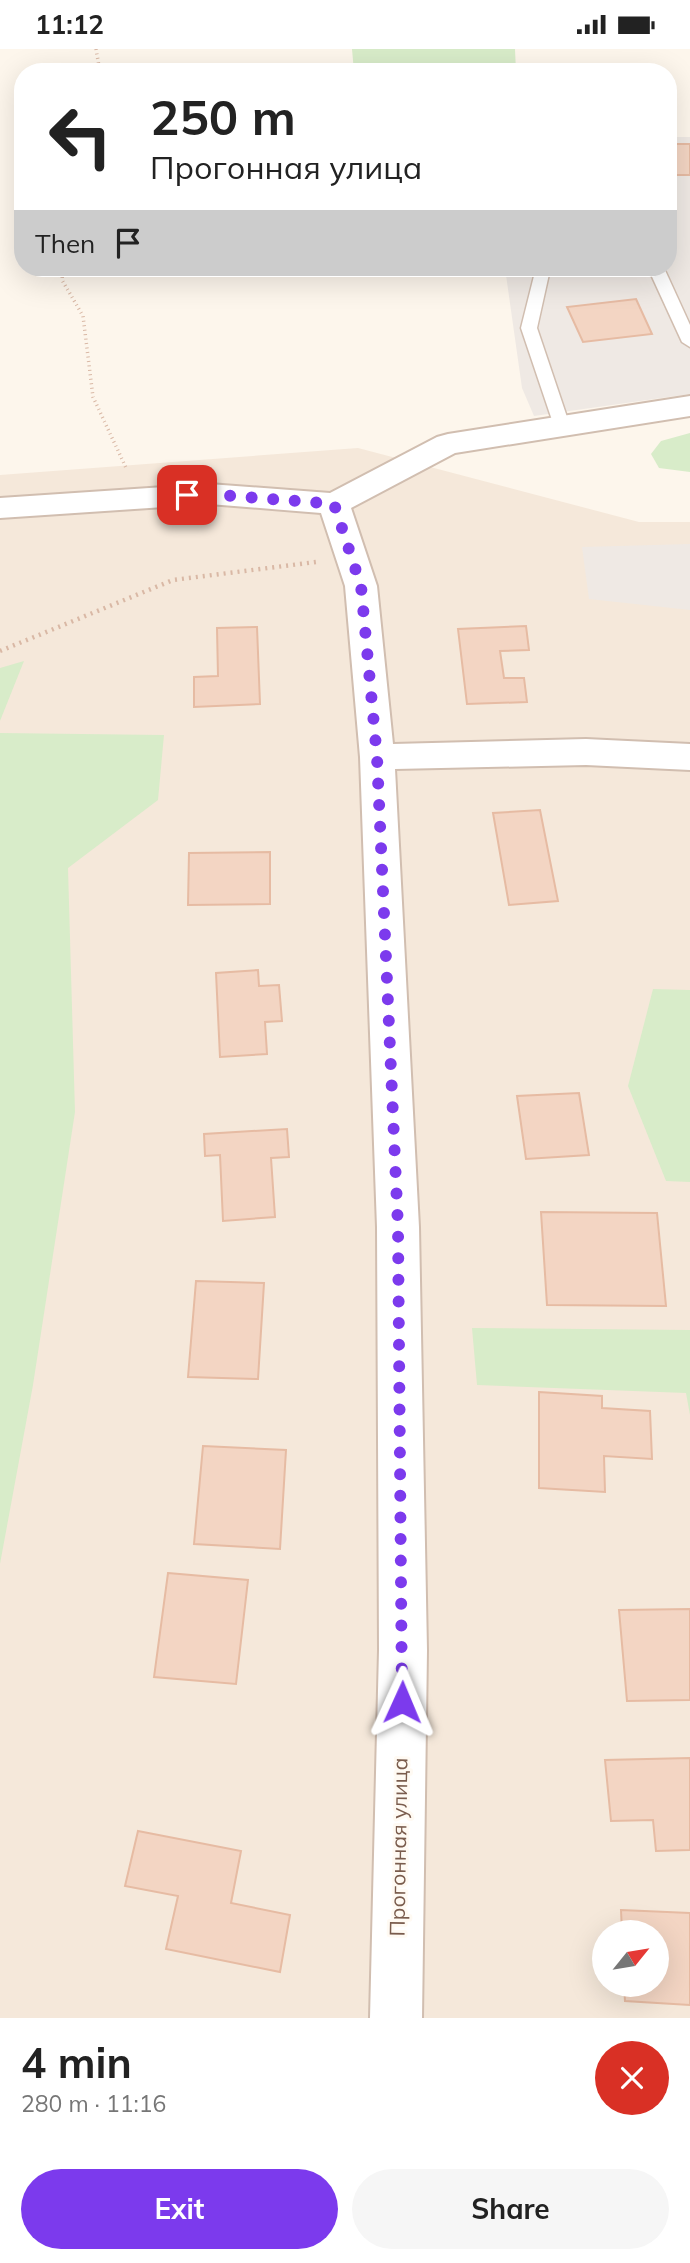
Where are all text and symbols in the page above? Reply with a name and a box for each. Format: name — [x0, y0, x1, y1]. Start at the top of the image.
text: 11:12 — [35, 8, 104, 41]
text: 250 m — [150, 86, 296, 147]
icon: left — [35, 91, 126, 182]
text: Прогонная улица — [150, 147, 422, 187]
icon: arrive — [109, 224, 147, 262]
text: Then — [35, 227, 95, 260]
pin — [157, 465, 217, 525]
icon: arrive — [168, 476, 206, 514]
position arrow — [365, 1665, 439, 1739]
street label: Прогонная улица — [383, 1757, 413, 1937]
north arrow — [592, 1920, 668, 1997]
map controls — [592, 1920, 669, 1997]
text: 4 min — [21, 2036, 132, 2089]
button: close — [595, 2041, 669, 2115]
text: 280 m · 11:16 — [21, 2089, 166, 2118]
button: Exit — [21, 2169, 338, 2249]
button: Share — [352, 2169, 669, 2249]

